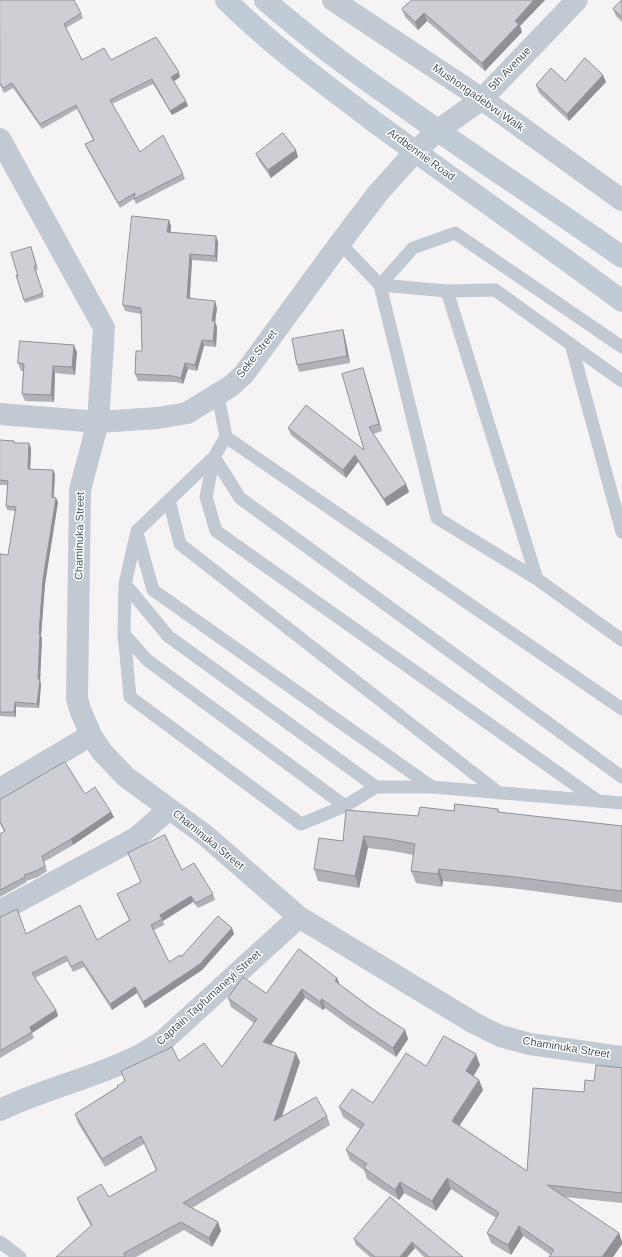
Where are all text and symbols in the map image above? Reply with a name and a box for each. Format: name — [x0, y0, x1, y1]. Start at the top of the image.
street label: 5th Avenue — [486, 44, 534, 94]
street label: Mushongadebvu Walk — [430, 61, 526, 135]
street label: Ardbennie Road — [385, 126, 457, 184]
street label: Seke Street — [234, 327, 280, 381]
street label: Chaminuka Street — [73, 492, 87, 580]
street label: Chaminuka Street — [170, 807, 246, 873]
street label: Captain Tapfumaneyi Street — [154, 948, 264, 1048]
street label: Chaminuka Street — [521, 1035, 611, 1061]

